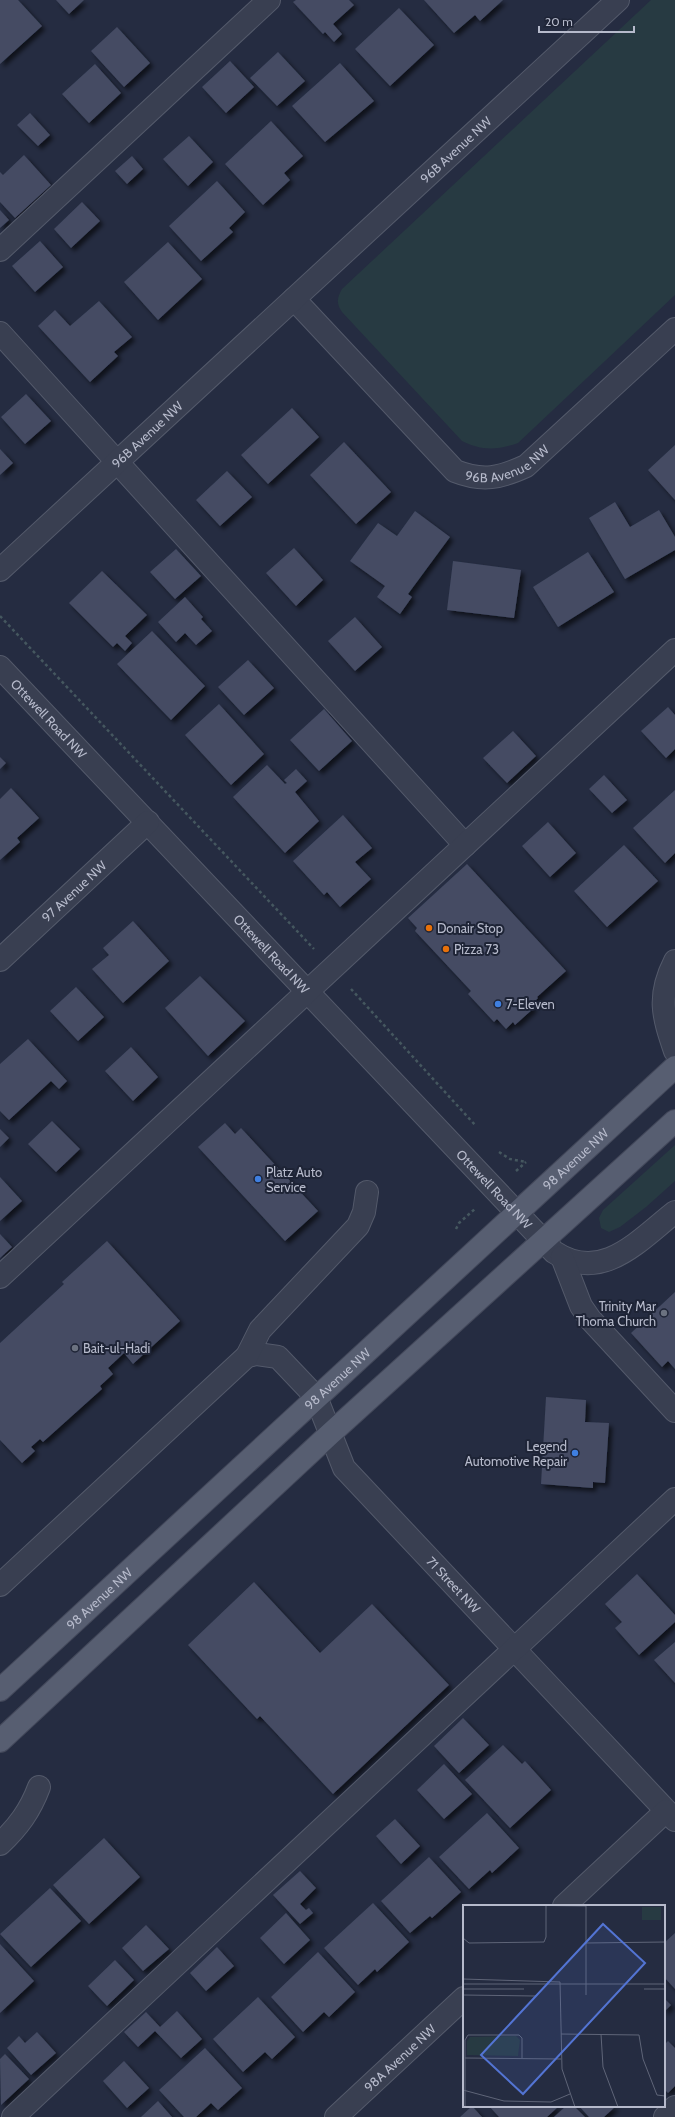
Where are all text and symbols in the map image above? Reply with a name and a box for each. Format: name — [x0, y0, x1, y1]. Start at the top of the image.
scale bar — [539, 8, 634, 34]
text: 20 m — [545, 14, 573, 29]
street label: 96B Avenue NW — [417, 112, 495, 186]
street label: 96B Avenue NW — [108, 397, 186, 471]
street label: 96B Avenue NW — [463, 441, 553, 486]
street label: Ottewell Road NW — [8, 676, 91, 762]
street label: 97 Avenue NW — [38, 857, 110, 925]
street label: Ottewell Road NW — [230, 911, 313, 997]
place label: Donair Stop — [437, 920, 503, 936]
marker: Donair Stop — [424, 923, 434, 933]
place label: Pizza 73 — [454, 941, 499, 957]
marker: Pizza 73 — [441, 944, 451, 954]
place label: 7-Eleven — [506, 996, 555, 1012]
marker: 7-Eleven — [493, 999, 503, 1009]
street label: 98 Avenue NW — [539, 1124, 612, 1193]
street label: Ottewell Road NW — [453, 1146, 536, 1233]
place label: Platz Auto Service — [266, 1164, 322, 1195]
marker: Platz Auto Service — [253, 1174, 263, 1184]
place label: Trinity Mar Thoma Church — [576, 1298, 657, 1329]
marker: Trinity Mar Thoma Church — [659, 1308, 669, 1318]
place label: Bait-ul-Hadi — [83, 1340, 150, 1356]
marker: Bait-ul-Hadi — [70, 1343, 80, 1353]
street label: 98 Avenue NW — [301, 1344, 374, 1413]
place label: Legend Automotive Repair — [465, 1438, 568, 1469]
marker: Legend Automotive Repair — [570, 1448, 580, 1458]
street label: 71 Street NW — [423, 1553, 484, 1617]
street label: 98 Avenue NW — [63, 1564, 136, 1633]
inset map — [463, 1905, 665, 2107]
street label: 98A Avenue NW — [361, 2020, 439, 2095]

